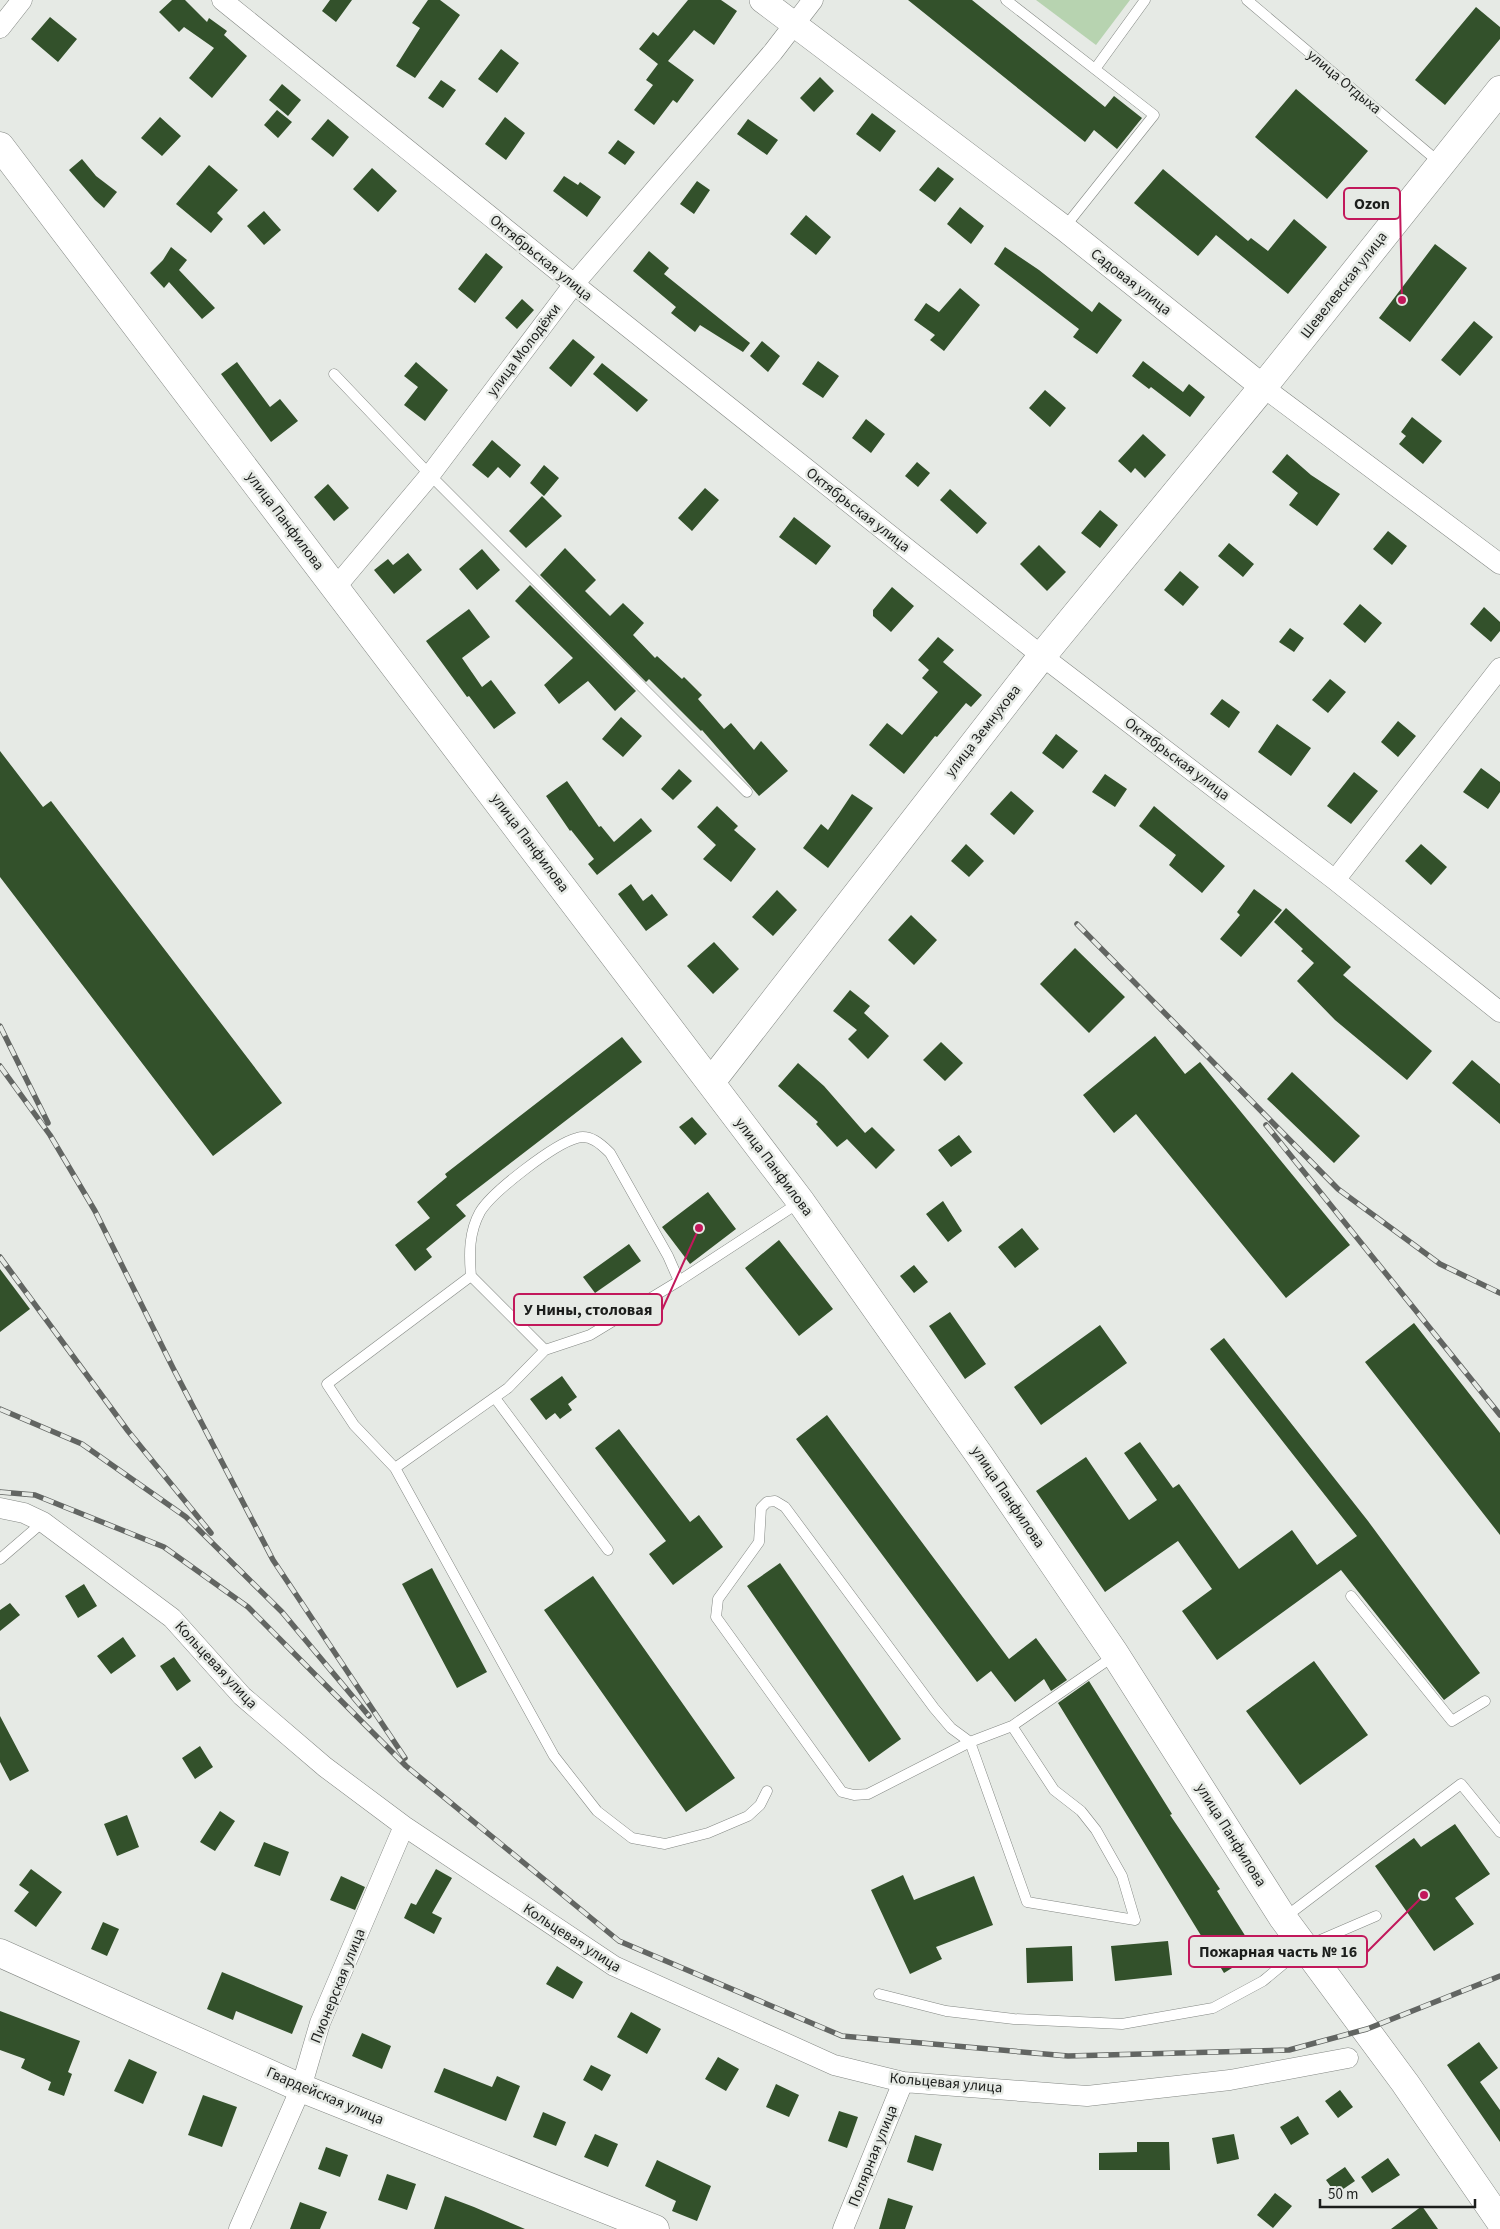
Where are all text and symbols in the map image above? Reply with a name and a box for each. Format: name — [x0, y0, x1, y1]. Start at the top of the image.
street label: улица Отдыха — [1302, 45, 1386, 119]
callout: Ozon — [1344, 188, 1400, 219]
text: Ozon — [1354, 193, 1390, 215]
street label: Октябрьская улица — [485, 210, 597, 306]
street label: Шевелевская улица — [1296, 227, 1392, 343]
street label: Садовая улица — [1086, 244, 1176, 320]
street label: улица Молодёжи — [482, 299, 566, 401]
street label: Октябрьская улица — [802, 463, 914, 557]
street label: улица Панфилова — [241, 467, 329, 575]
street label: улица Земнухова — [940, 680, 1026, 782]
street label: Октябрьская улица — [1120, 712, 1234, 806]
street label: улица Панфилова — [486, 789, 574, 897]
street label: улица Панфилова — [730, 1113, 818, 1221]
callout: У Нины, столовая — [514, 1294, 662, 1325]
text: У Нины, столовая — [524, 1299, 652, 1321]
street label: улица Панфилова — [966, 1442, 1050, 1552]
street label: Кольцевая улица — [170, 1616, 262, 1714]
street label: улица Панфилова — [1191, 1779, 1271, 1891]
street label: Кольцевая улица — [519, 1898, 625, 1978]
street label: Пионерская улица — [305, 1925, 371, 2047]
callout: Пожарная часть № 16 — [1189, 1936, 1367, 1967]
text: Пожарная часть № 16 — [1199, 1941, 1357, 1963]
street label: Гвардейская улица — [263, 2062, 387, 2130]
street label: Кольцевая улица — [889, 2068, 1003, 2098]
street label: Полярная улица — [843, 2102, 903, 2210]
scale bar — [1320, 2176, 1475, 2208]
text: 50 m — [1328, 2184, 1358, 2205]

